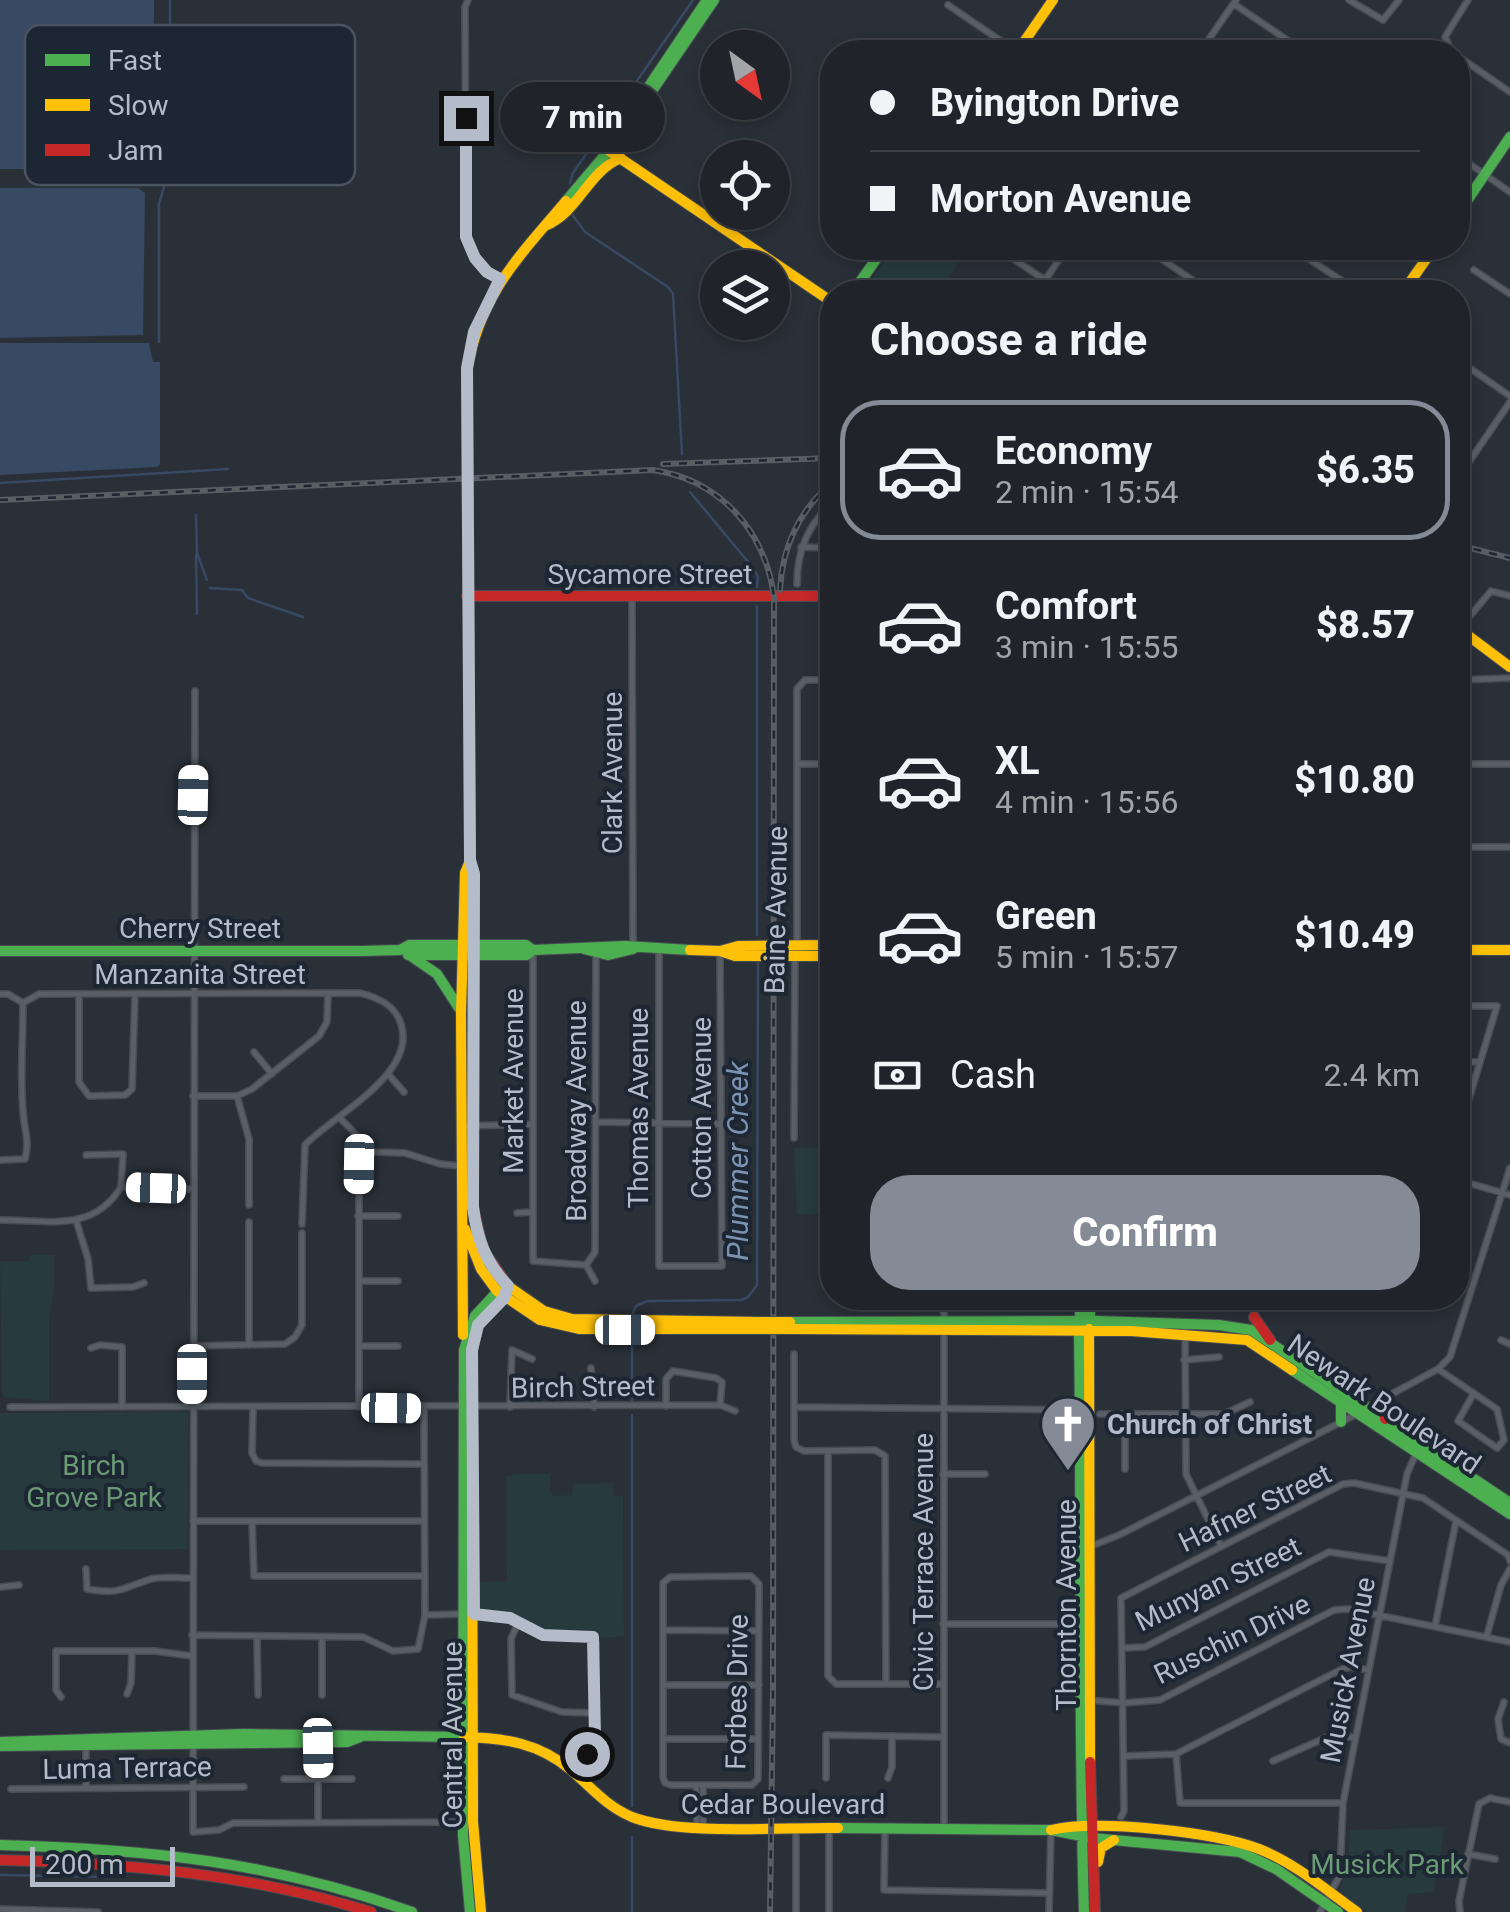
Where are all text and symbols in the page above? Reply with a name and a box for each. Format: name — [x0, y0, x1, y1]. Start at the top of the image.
legend — [25, 25, 355, 185]
north arrow — [700, 30, 790, 120]
map controls — [700, 30, 790, 340]
text: Fast — [108, 44, 162, 77]
text: Byington Drive — [930, 81, 1179, 125]
callout: 7 min — [501, 83, 666, 153]
text: Slow — [108, 89, 168, 122]
route end — [444, 96, 489, 141]
text: 7 min — [542, 98, 623, 136]
text: Jam — [108, 134, 163, 167]
button: locate — [700, 140, 790, 230]
text: Morton Avenue — [930, 177, 1191, 221]
button: layers — [700, 250, 790, 340]
text: Choose a ride — [870, 313, 1147, 366]
icon: car — [875, 425, 965, 515]
text: Economy — [995, 429, 1152, 473]
text: $6.35 — [1316, 448, 1415, 492]
text: 2 min · 15:54 — [995, 473, 1178, 511]
street label: Sycamore Street — [548, 558, 753, 591]
icon: car — [875, 580, 965, 670]
text: Comfort — [995, 584, 1137, 628]
text: $8.57 — [1316, 603, 1415, 647]
text: 3 min · 15:55 — [995, 628, 1178, 666]
street label: Clark Avenue — [596, 692, 629, 854]
icon: car — [875, 735, 965, 825]
text: XL — [995, 739, 1040, 783]
text: $10.80 — [1294, 758, 1415, 802]
car — [177, 765, 209, 825]
text: 4 min · 15:56 — [995, 783, 1178, 821]
street label: Baine Avenue — [758, 826, 794, 994]
icon: car — [875, 890, 965, 980]
text: Green — [995, 894, 1097, 938]
street label: Cherry Street — [119, 912, 281, 945]
text: $10.49 — [1294, 913, 1415, 957]
text: 5 min · 15:57 — [995, 938, 1178, 976]
street label: Manzanita Street — [94, 958, 306, 991]
street label: Market Avenue — [497, 988, 530, 1174]
street label: Broadway Avenue — [560, 1000, 593, 1222]
street label: Thomas Avenue — [622, 1008, 655, 1208]
street label: Cotton Avenue — [685, 1017, 718, 1199]
icon: cash — [870, 1048, 925, 1103]
text: Cash — [950, 1053, 1036, 1097]
text: 2.4 km — [1323, 1056, 1420, 1094]
water label: Plummer Creek — [720, 1060, 755, 1261]
car — [343, 1134, 375, 1194]
car — [125, 1172, 187, 1204]
button: Confirm — [870, 1175, 1420, 1290]
car — [595, 1315, 655, 1345]
street label: Newark Boulevard — [1281, 1327, 1487, 1481]
car — [177, 1344, 207, 1404]
street label: Birch Street — [511, 1369, 655, 1405]
car — [361, 1392, 421, 1424]
church icon: Church of Christ — [1038, 1394, 1098, 1473]
place label: Church of Christ — [1107, 1408, 1312, 1441]
street label: Civic Terrace Avenue — [907, 1433, 940, 1691]
park label: Birch Grove Park — [26, 1449, 163, 1514]
street label: Hafner Street — [1173, 1457, 1337, 1559]
street label: Thornton Avenue — [1050, 1499, 1083, 1711]
street label: Munyan Street — [1130, 1530, 1306, 1638]
street label: Musick Avenue — [1314, 1574, 1382, 1766]
street label: Ruschin Drive — [1149, 1587, 1315, 1691]
street label: Forbes Drive — [719, 1614, 755, 1770]
street label: Central Avenue — [436, 1641, 469, 1829]
car — [302, 1718, 334, 1778]
route start — [565, 1732, 610, 1777]
street label: Luma Terrace — [42, 1750, 212, 1786]
street label: Cedar Boulevard — [681, 1788, 885, 1821]
scale bar — [30, 1842, 175, 1886]
text: 200 m — [45, 1848, 124, 1881]
park label: Musick Park — [1310, 1848, 1464, 1881]

